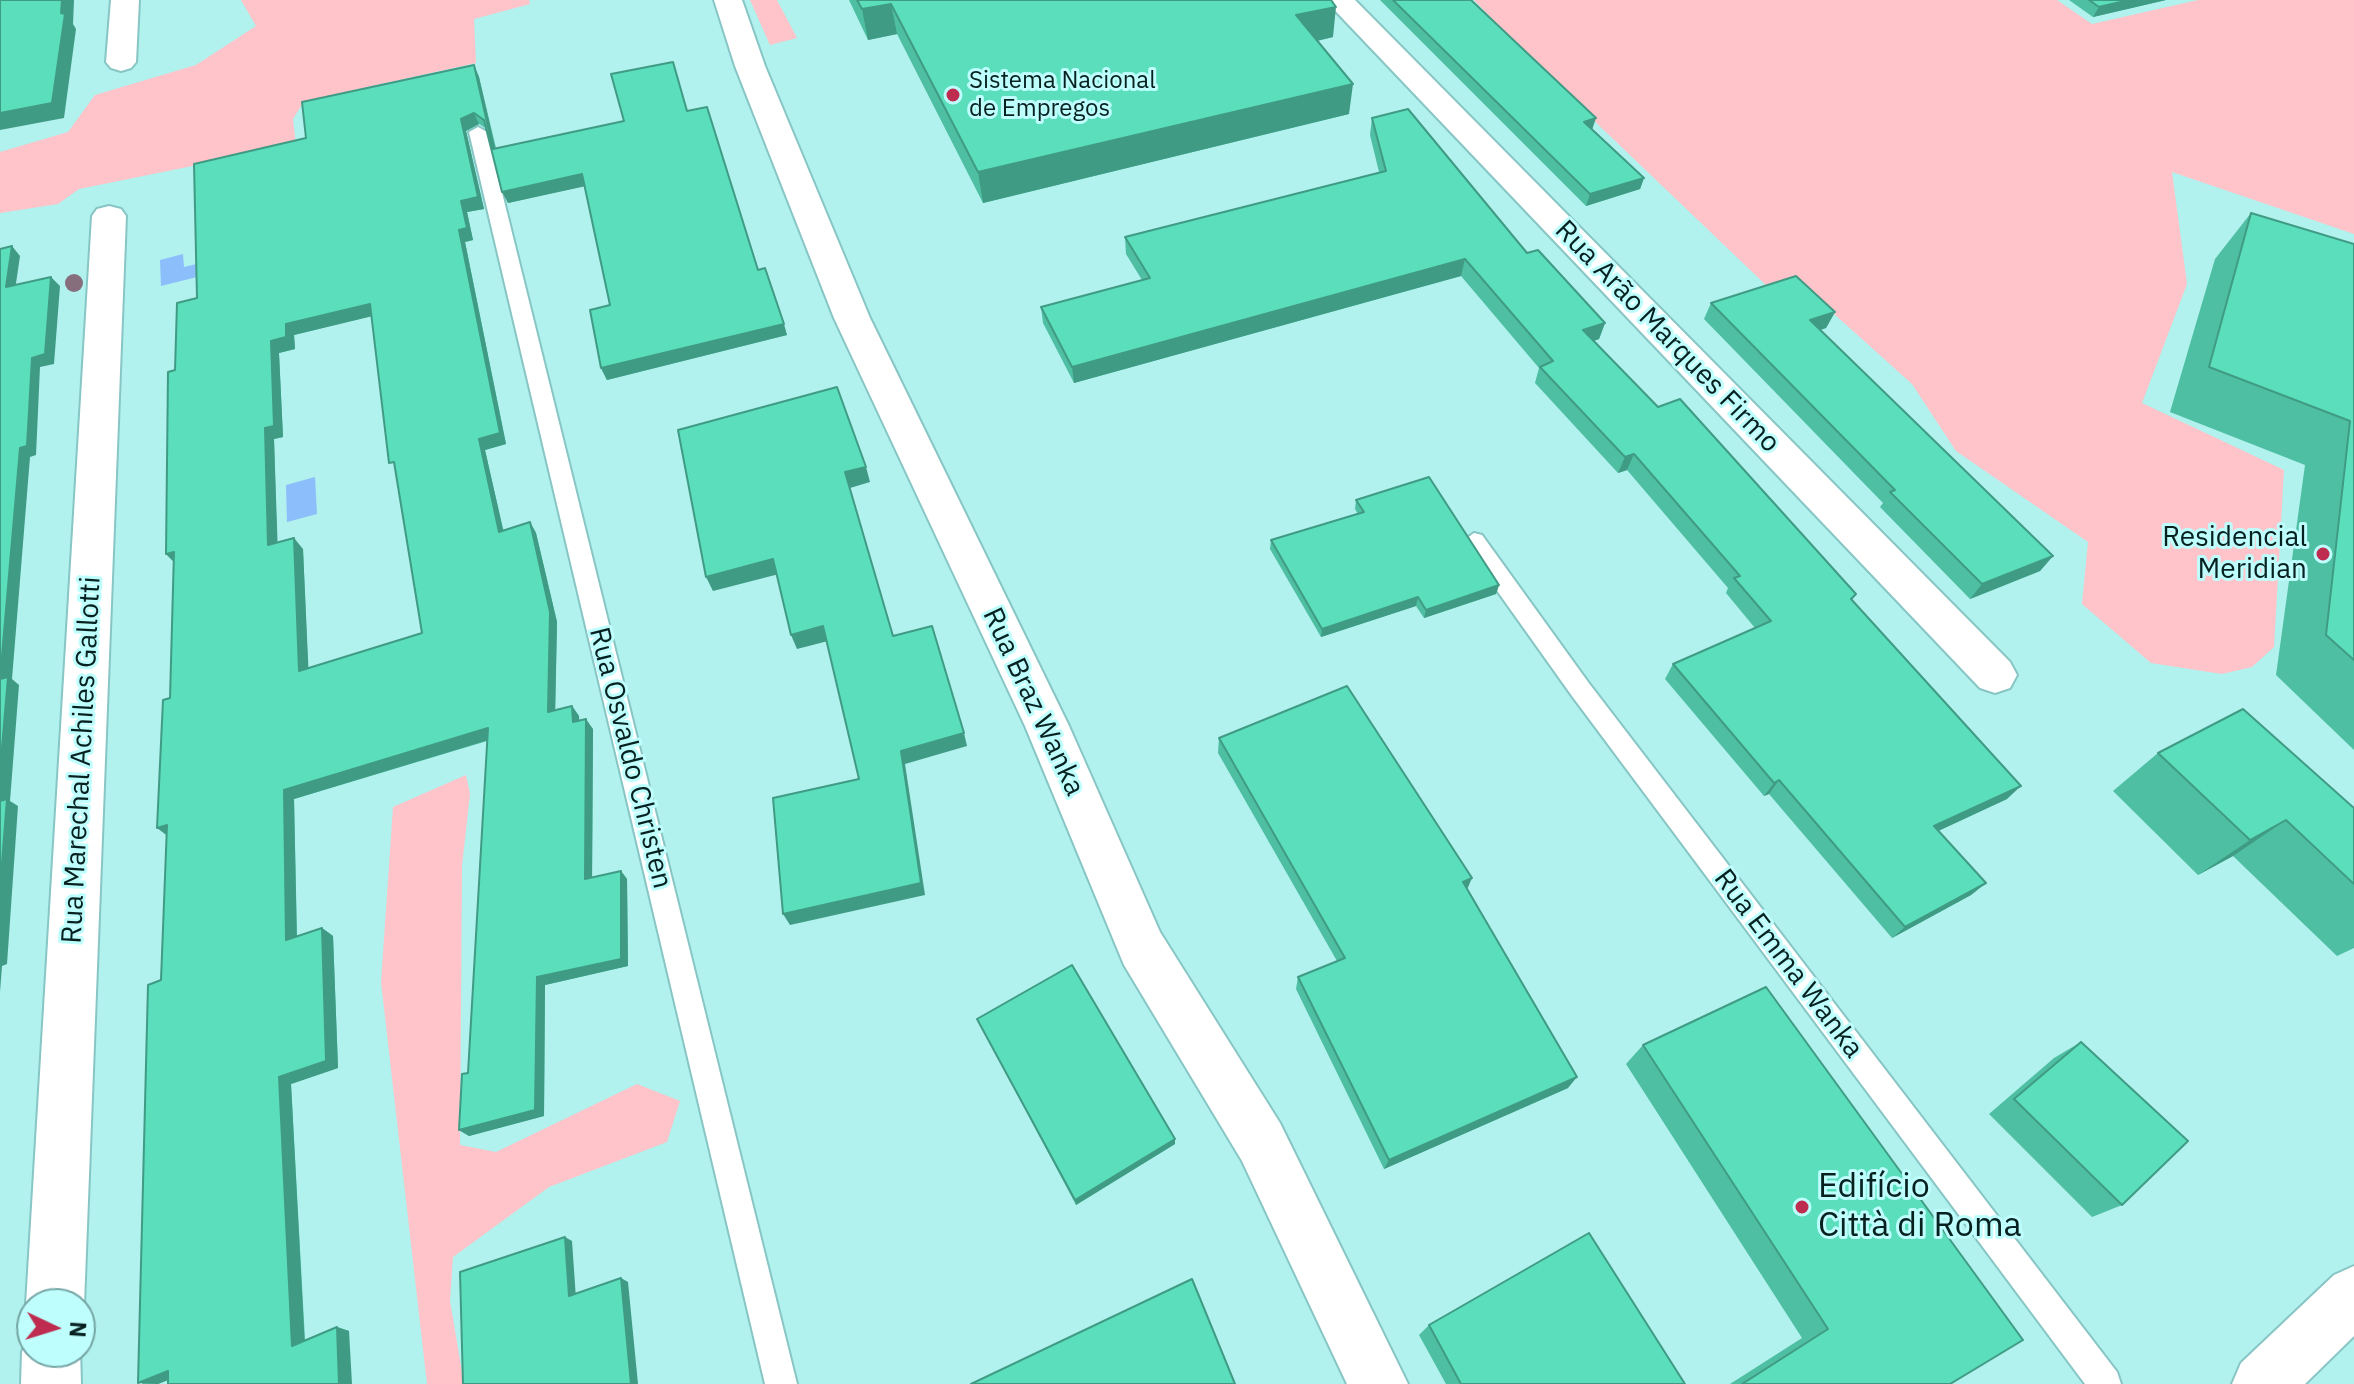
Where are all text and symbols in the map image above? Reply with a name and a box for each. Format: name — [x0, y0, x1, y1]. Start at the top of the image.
place label: Sistema Nacional de Empregos — [969, 67, 1156, 123]
marker: Sistema Nacional de Empregos — [944, 86, 962, 104]
street label: Rua Arão Marques Firmo — [1547, 214, 1787, 460]
place label: Residencial Meridian — [2162, 521, 2307, 587]
marker: Residencial Meridian — [2314, 545, 2332, 563]
street label: Rua Marechal Achiles Gallotti — [56, 576, 108, 944]
street label: Rua Braz Wanka — [975, 603, 1091, 801]
street label: Rua Osvaldo Christen — [581, 624, 679, 892]
street label: Rua Emma Wanka — [1706, 863, 1870, 1065]
place label: Edifício Città di Roma — [1818, 1167, 2022, 1246]
marker: Edifício Città di Roma — [1793, 1198, 1811, 1216]
north arrow — [16, 1288, 96, 1368]
text: N — [63, 1321, 93, 1339]

